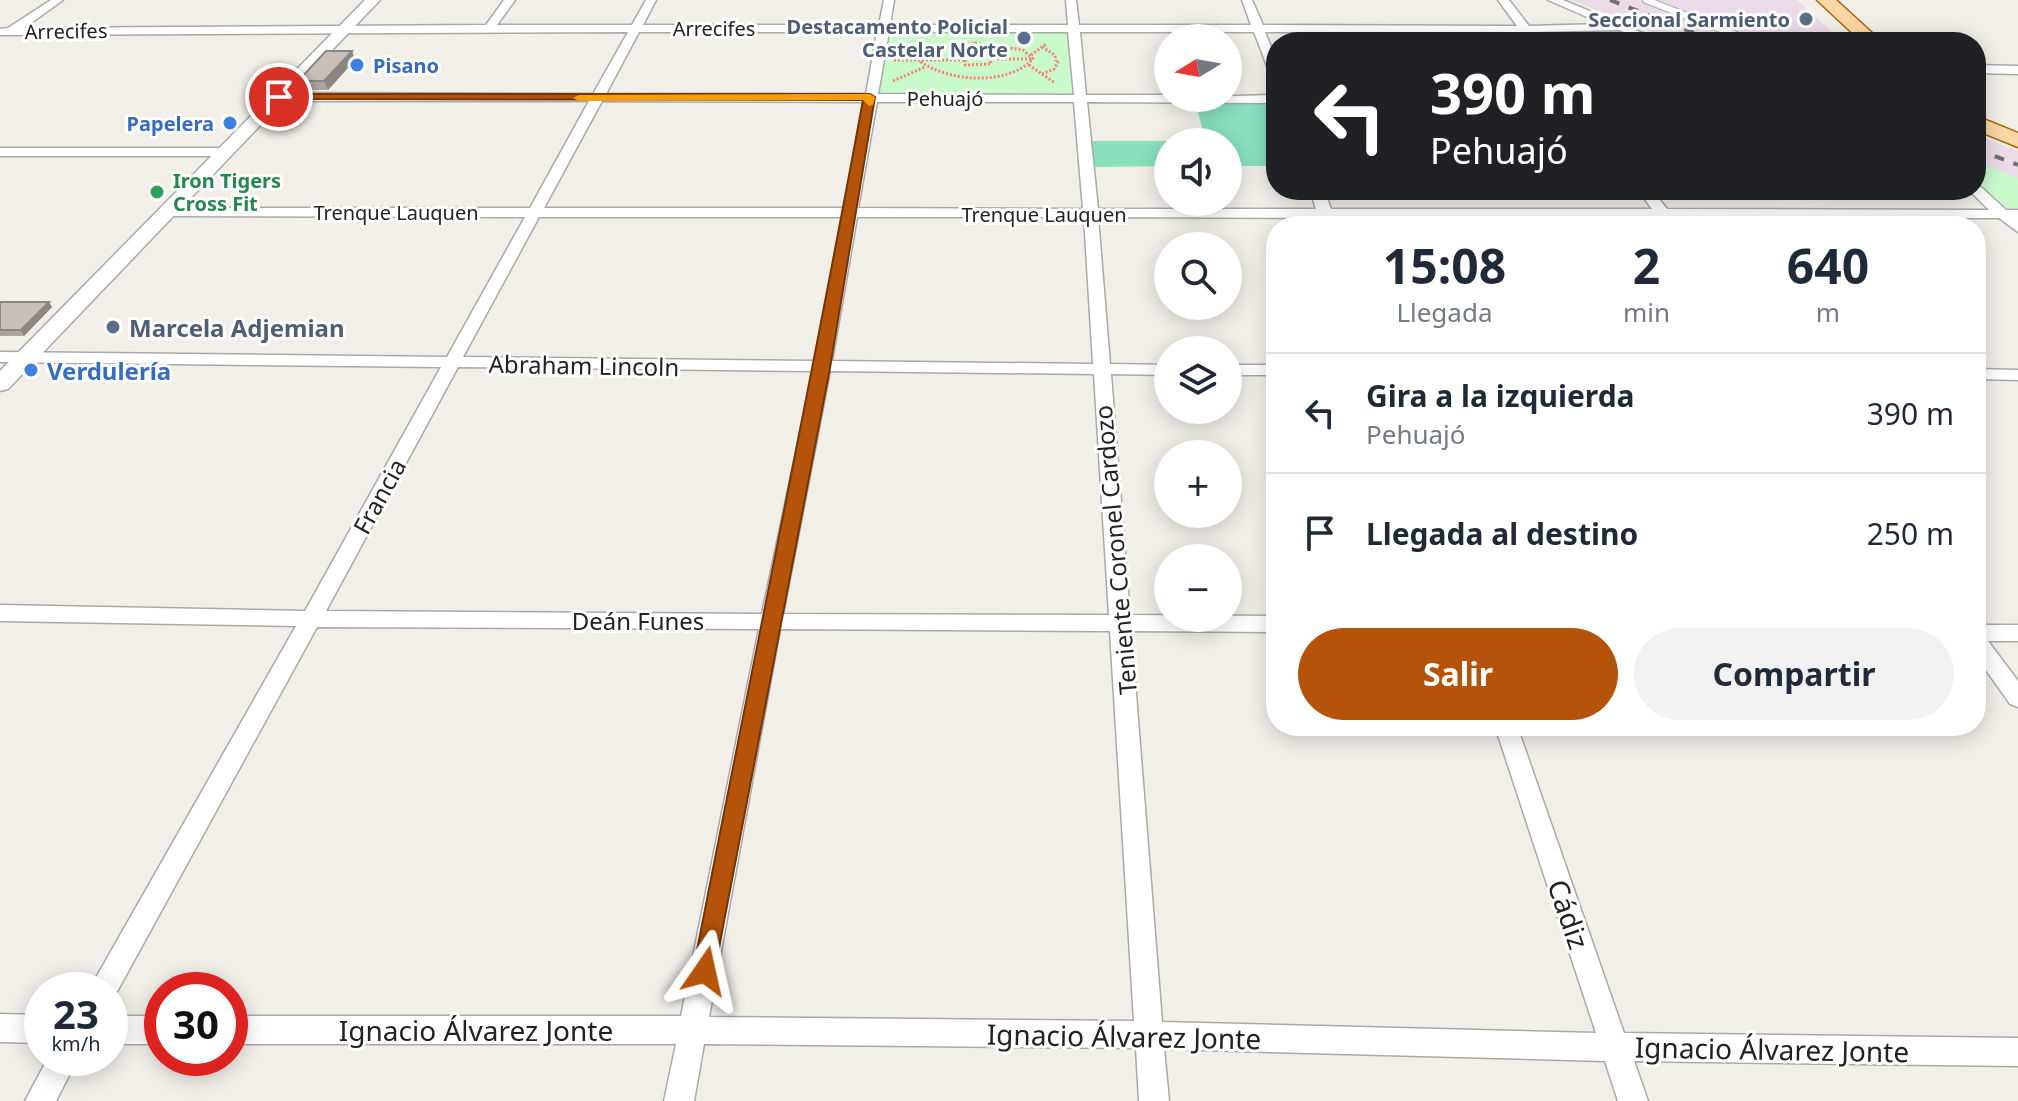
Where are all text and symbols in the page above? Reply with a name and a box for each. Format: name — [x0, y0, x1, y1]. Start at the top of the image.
place label: Seccional Sarmiento — [1588, 6, 1790, 33]
marker: Seccional Sarmiento — [1797, 10, 1815, 28]
place label: Destacamento Policial Castelar Norte — [787, 13, 1008, 63]
street label: Arrecifes — [673, 15, 755, 42]
street label: Arrecifes — [24, 17, 108, 45]
north arrow — [1154, 24, 1242, 112]
map controls — [1154, 24, 1242, 632]
marker: Destacamento Policial Castelar Norte — [1015, 29, 1033, 47]
place label: Pisano — [373, 52, 439, 79]
text: 390 m — [1430, 54, 1595, 130]
marker: Pisano — [348, 56, 366, 74]
pin — [245, 63, 313, 131]
icon: left — [1298, 64, 1402, 168]
icon: arrive — [257, 75, 301, 119]
street label: Pehuajó — [907, 85, 983, 112]
place label: Papelera — [127, 110, 214, 137]
marker: Papelera — [221, 114, 239, 132]
text: Pehuajó — [1430, 126, 1568, 175]
button: sound — [1154, 128, 1242, 216]
place label: Iron Tigers Cross Fit — [173, 167, 281, 217]
marker: Iron Tigers Cross Fit — [148, 183, 166, 201]
street label: Trenque Lauquen — [313, 199, 479, 226]
street label: Trenque Lauquen — [961, 201, 1127, 228]
button: search — [1154, 232, 1242, 320]
text: 15:08 — [1383, 233, 1506, 298]
text: 2 — [1633, 233, 1660, 298]
text: 640 — [1787, 233, 1869, 298]
text: Llegada — [1396, 294, 1493, 330]
text: min — [1623, 294, 1670, 330]
text: m — [1816, 294, 1840, 330]
place label: Marcela Adjemian — [129, 311, 345, 344]
marker: Marcela Adjemian — [104, 318, 122, 336]
button: layers — [1154, 336, 1242, 424]
street label: Abraham Lincoln — [488, 347, 680, 383]
place label: Verdulería — [47, 354, 171, 387]
marker: Verdulería — [22, 361, 40, 379]
text: Gira a la izquierda — [1366, 375, 1635, 416]
icon: left — [1298, 391, 1342, 435]
text: 390 m — [1867, 393, 1954, 434]
street label: Teniente Coronel Cardozo — [1086, 404, 1144, 696]
text: Pehuajó — [1366, 416, 1466, 452]
button: + — [1154, 440, 1242, 528]
street label: Francia — [345, 452, 413, 540]
icon: arrive — [1298, 511, 1342, 555]
text: Llegada al destino — [1366, 513, 1638, 554]
text: 250 m — [1867, 513, 1954, 554]
button: − — [1154, 544, 1242, 632]
street label: Deán Funes — [572, 604, 704, 637]
button: Salir — [1298, 628, 1618, 720]
button: Compartir — [1634, 628, 1954, 720]
street label: Cádiz — [1539, 874, 1599, 954]
position arrow — [663, 929, 747, 1013]
speed limit sign: 30 — [144, 972, 248, 1076]
text: 23 — [53, 986, 99, 1041]
street label: Ignacio Álvarez Jonte — [339, 1011, 613, 1049]
street label: Ignacio Álvarez Jonte — [986, 1015, 1262, 1057]
street label: Ignacio Álvarez Jonte — [1634, 1028, 1910, 1070]
text: km/h — [51, 1030, 101, 1057]

